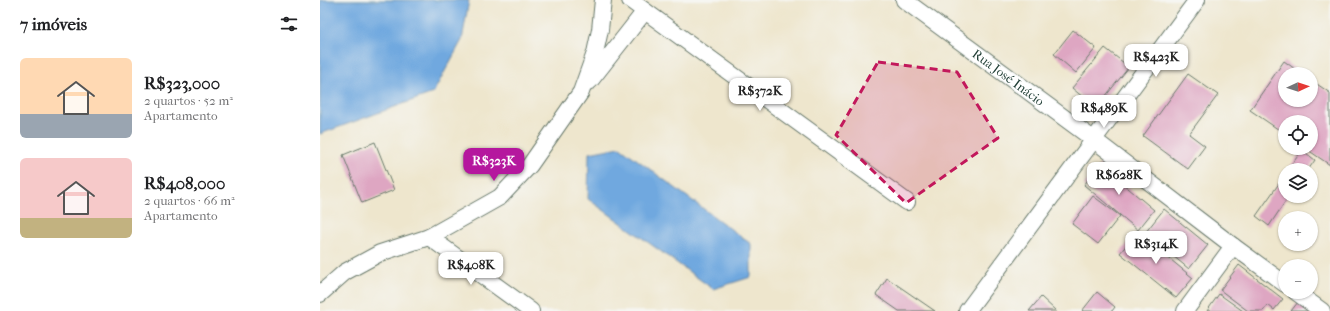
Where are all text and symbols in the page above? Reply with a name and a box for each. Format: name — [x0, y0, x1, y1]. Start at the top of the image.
icon: filters — [278, 13, 300, 35]
text: 7 imóveis — [20, 14, 87, 34]
pin: R$423K — [1123, 44, 1189, 78]
street label: Rua José Inácio — [970, 46, 1048, 109]
text: R$423K — [1133, 49, 1179, 64]
north arrow — [1278, 67, 1318, 107]
map controls — [1278, 67, 1318, 299]
text: R$323,000 — [144, 73, 220, 93]
icon: home — [52, 74, 100, 122]
pin: R$372K — [727, 78, 793, 112]
text: R$372K — [738, 83, 782, 98]
text: 2 quartos · 52 m² — [144, 93, 233, 108]
pin: R$489K — [1071, 95, 1137, 129]
text: R$489K — [1080, 100, 1128, 115]
text: Apartamento — [144, 108, 218, 123]
button: locate — [1278, 115, 1318, 155]
pin: R$323K — [461, 148, 527, 182]
text: R$323K — [472, 153, 516, 168]
pin: R$628K — [1086, 162, 1152, 196]
button: layers — [1278, 163, 1318, 203]
text: R$628K — [1096, 167, 1142, 182]
text: R$408,000 — [144, 173, 225, 193]
icon: home — [52, 174, 100, 222]
text: 2 quartos · 66 m² — [144, 193, 235, 208]
text: Apartamento — [144, 208, 218, 223]
button: + — [1278, 211, 1318, 251]
pin: R$314K — [1123, 231, 1189, 265]
text: R$314K — [1134, 236, 1178, 251]
pin: R$408K — [438, 252, 504, 286]
text: R$408K — [447, 257, 495, 272]
button: − — [1278, 259, 1318, 299]

